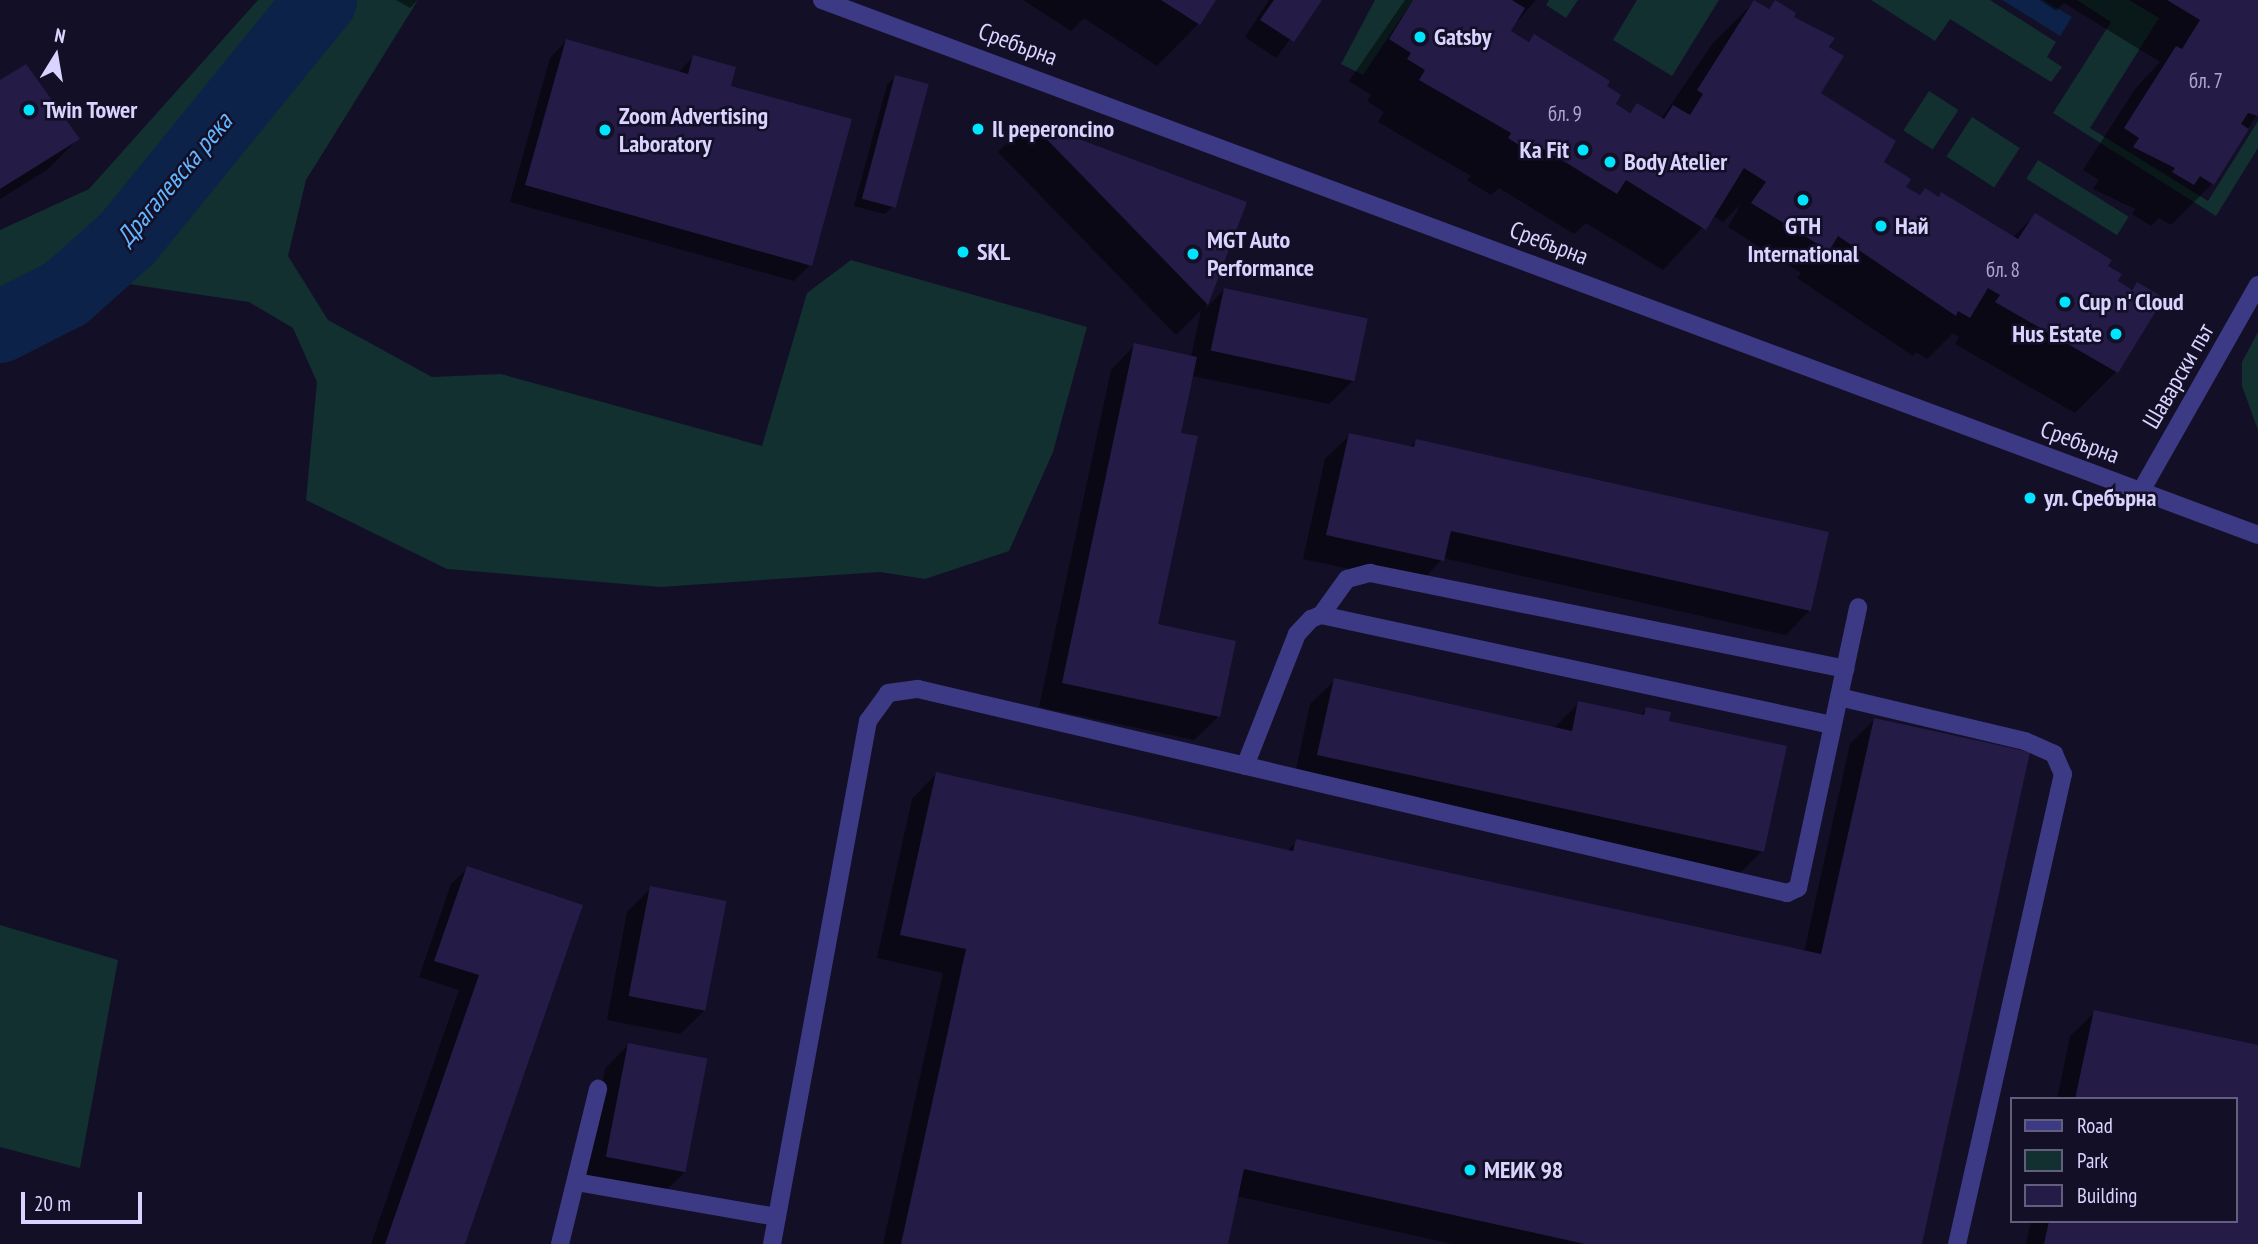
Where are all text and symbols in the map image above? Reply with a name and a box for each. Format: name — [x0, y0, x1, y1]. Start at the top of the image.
street label: Сребърна — [975, 17, 1061, 71]
north arrow — [21, 21, 91, 91]
text: N — [53, 23, 67, 48]
place label: Gatsby — [1434, 23, 1491, 51]
marker: Gatsby — [1412, 29, 1428, 45]
house number: бл. 7 — [2188, 68, 2224, 94]
place label: Twin Tower — [43, 96, 138, 124]
house number: бл. 9 — [1547, 101, 1583, 127]
marker: Twin Tower — [21, 102, 37, 118]
place label: Zoom Advertising Laboratory — [619, 102, 769, 158]
water label: Драгалевска река — [110, 106, 238, 252]
place label: Il peperoncino — [992, 115, 1114, 143]
marker: Il peperoncino — [970, 121, 986, 137]
marker: Zoom Advertising Laboratory — [597, 122, 613, 138]
place label: Ka Fit — [1520, 136, 1569, 164]
marker: Ka Fit — [1575, 142, 1591, 158]
place label: Body Atelier — [1624, 148, 1729, 176]
marker: Body Atelier — [1602, 154, 1618, 170]
marker: GTH International — [1795, 192, 1811, 208]
place label: GTH International — [1747, 212, 1859, 268]
place label: Най — [1895, 212, 1929, 240]
street label: Сребърна — [1506, 215, 1592, 271]
marker: Най — [1873, 218, 1889, 234]
place label: MGT Auto Performance — [1207, 226, 1314, 282]
place label: SKL — [977, 238, 1010, 266]
marker: SKL — [955, 244, 971, 260]
marker: MGT Auto Performance — [1185, 246, 1201, 262]
house number: бл. 8 — [1985, 257, 2021, 283]
place label: Cup n' Cloud — [2079, 288, 2186, 316]
marker: Cup n' Cloud — [2057, 294, 2073, 310]
street label: Шаварски път — [2136, 318, 2220, 434]
place label: Hus Estate — [2012, 320, 2102, 348]
marker: Hus Estate — [2108, 326, 2124, 342]
street label: Сребърна — [2037, 415, 2123, 469]
place label: ул. Сребърна — [2044, 484, 2158, 512]
marker: ул. Сребърна — [2022, 490, 2038, 506]
legend — [2010, 1097, 2237, 1223]
text: Road — [2077, 1112, 2113, 1139]
text: Park — [2077, 1147, 2108, 1174]
place label: МЕИК 98 — [1484, 1156, 1564, 1184]
marker: МЕИК 98 — [1462, 1162, 1478, 1178]
scale bar — [24, 1178, 145, 1222]
text: Building — [2077, 1182, 2137, 1209]
text: 20 m — [34, 1190, 71, 1217]

